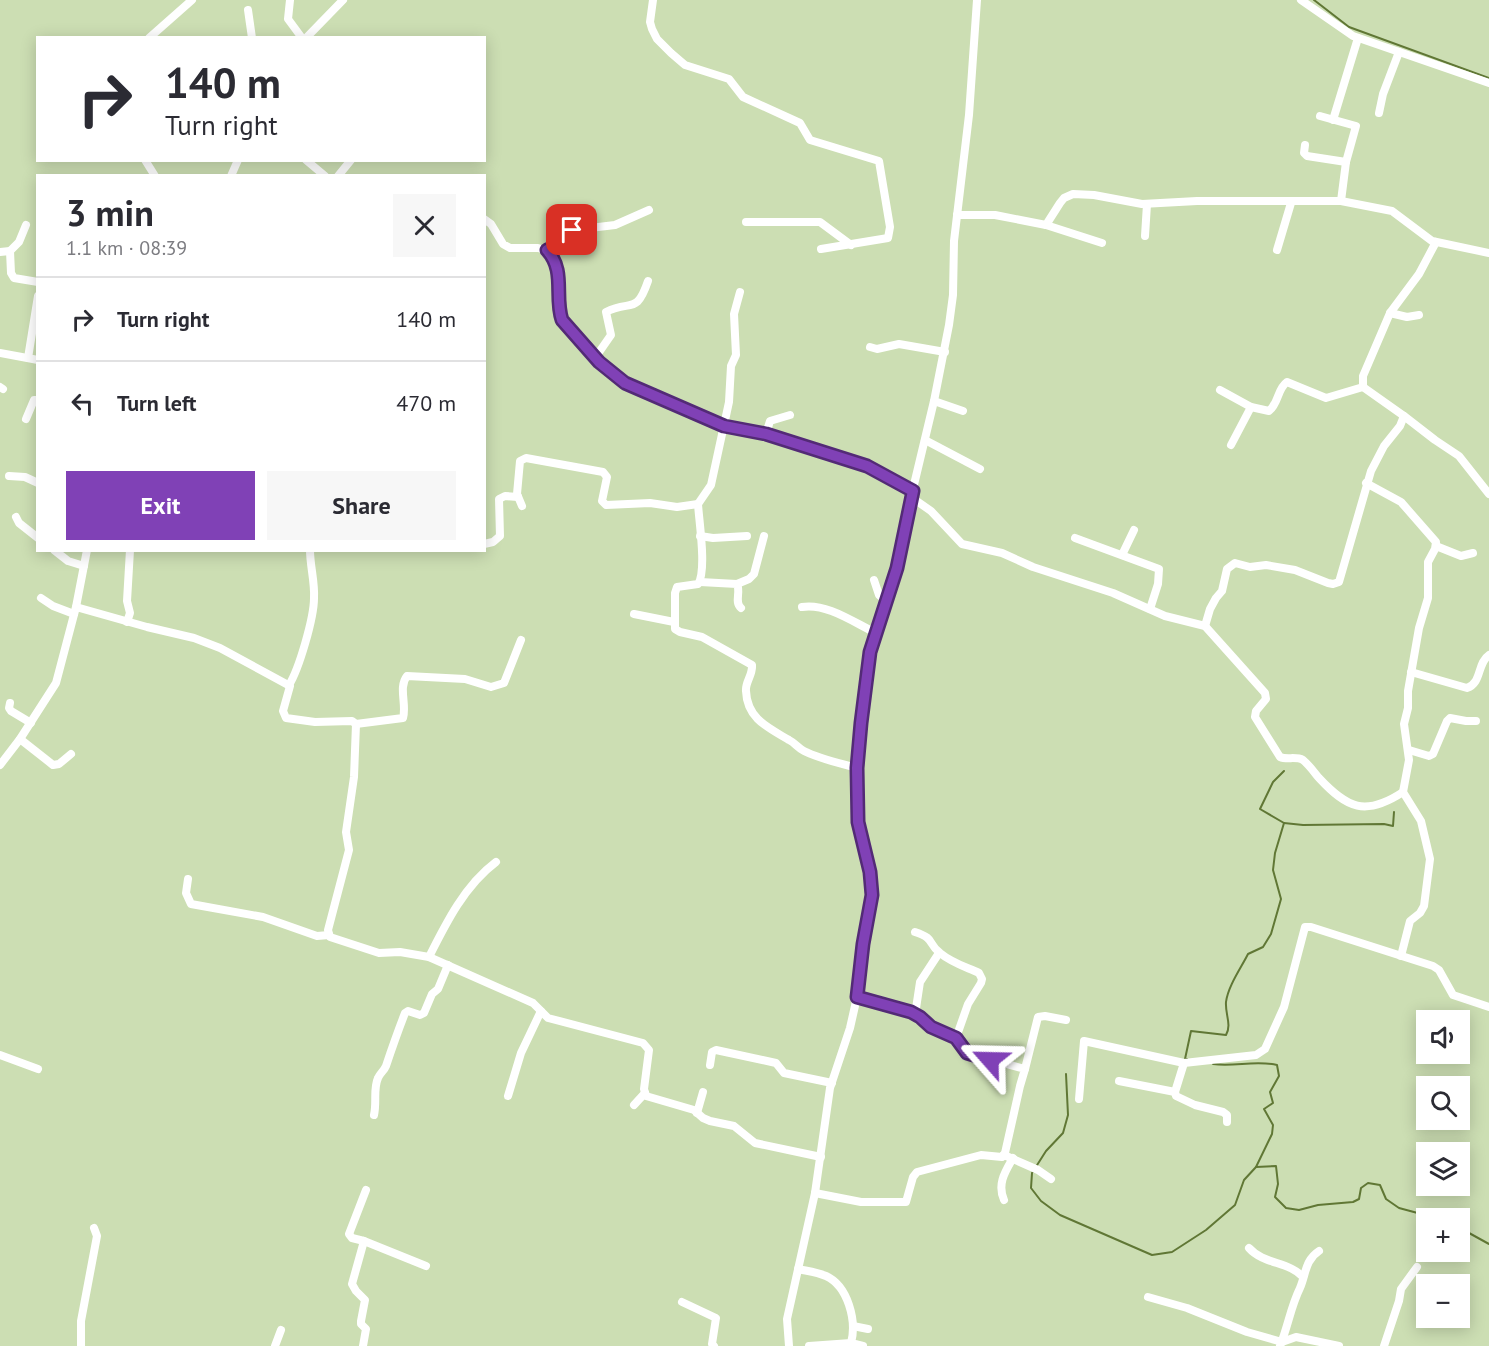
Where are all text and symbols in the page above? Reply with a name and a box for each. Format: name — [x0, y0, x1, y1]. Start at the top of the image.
text: 140 m — [165, 55, 281, 110]
icon: right — [66, 60, 144, 138]
text: Turn right — [165, 108, 278, 142]
text: 3 min — [66, 189, 154, 236]
button: close — [393, 194, 456, 257]
pin — [546, 204, 597, 255]
icon: arrive — [555, 213, 588, 246]
text: 1.1 km · 08:39 — [66, 235, 187, 261]
icon: right — [66, 303, 99, 336]
text: Turn right — [117, 305, 209, 333]
text: 140 m — [396, 305, 456, 333]
icon: left — [66, 387, 99, 420]
text: Turn left — [117, 389, 197, 417]
text: 470 m — [396, 389, 456, 417]
button: Exit — [66, 471, 255, 540]
button: Share — [267, 471, 456, 540]
map controls — [1416, 1010, 1470, 1328]
button: sound — [1416, 1010, 1470, 1064]
position arrow — [958, 1028, 1022, 1092]
button: search — [1416, 1076, 1470, 1130]
button: layers — [1416, 1142, 1470, 1196]
button: + — [1416, 1208, 1470, 1262]
button: − — [1416, 1274, 1470, 1328]

